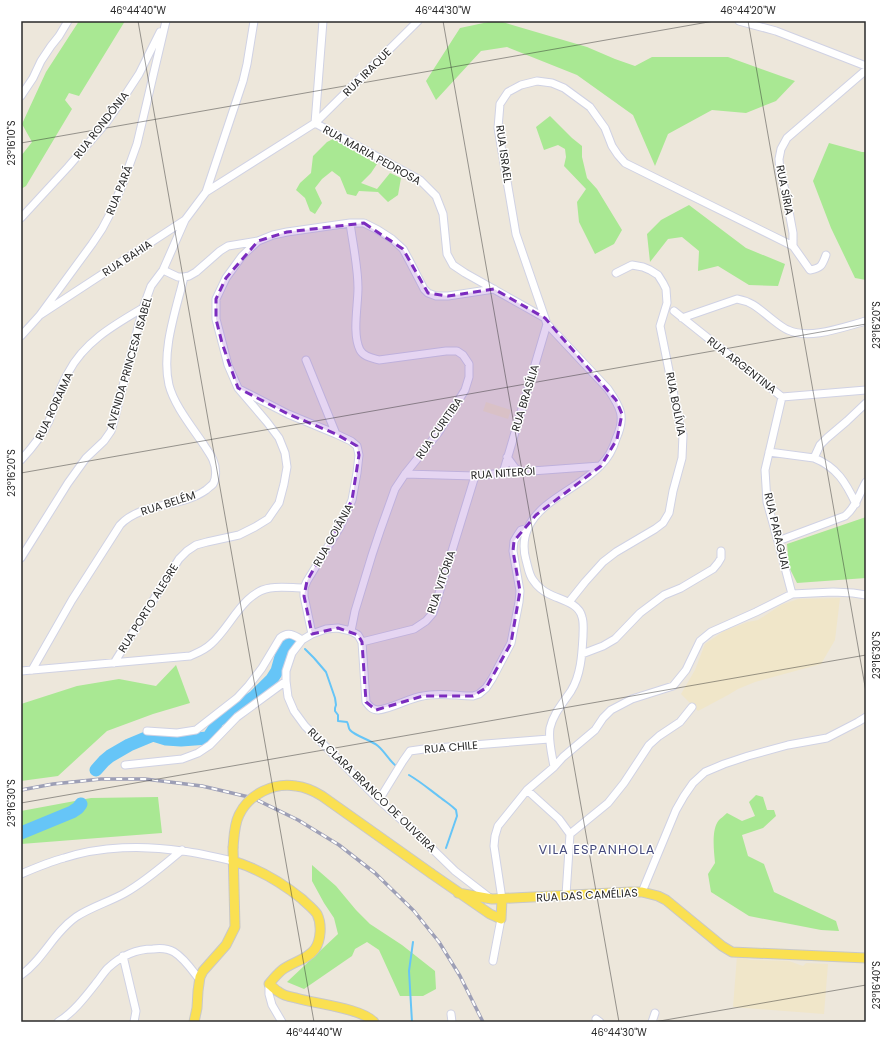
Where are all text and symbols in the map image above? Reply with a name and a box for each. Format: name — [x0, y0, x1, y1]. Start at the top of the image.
text: 46°44'40"W — [110, 3, 166, 18]
text: 46°44'30"W — [415, 3, 471, 18]
text: 46°44'20"W — [720, 3, 776, 18]
street label: RUA IRAQUE — [339, 44, 395, 100]
street label: RUA RONDÔNIA — [70, 87, 133, 162]
text: 23°16'10"S — [4, 120, 19, 166]
street label: RUA MARIA PEDROSA — [320, 121, 425, 189]
street label: RUA ISRAEL — [492, 124, 516, 184]
street label: RUA PARÁ — [102, 162, 136, 217]
street label: RUA SÍRIA — [772, 164, 798, 217]
street label: RUA BAHIA — [99, 236, 155, 280]
street label: AVENIDA PRINCESA ISABEL — [102, 295, 156, 431]
text: 23°16'20"S — [869, 301, 884, 349]
street label: RUA ARGENTINA — [704, 333, 781, 398]
street label: RUA BRASÍLIA — [507, 362, 543, 433]
street label: RUA RORAIMA — [31, 369, 77, 443]
street label: RUA BOLÍVIA — [662, 371, 690, 438]
street label: RUA CURITIBA — [412, 393, 467, 462]
text: 23°16'20"S — [4, 449, 19, 497]
street label: RUA NITERÓI — [470, 463, 536, 483]
street label: RUA BELÉM — [139, 487, 197, 519]
street label: RUA PARAGUAI — [760, 491, 794, 571]
street label: RUA GOIÂNIA — [309, 500, 357, 569]
street label: RUA VITÓRIA — [423, 548, 459, 616]
street label: RUA PORTO ALEGRE — [114, 560, 182, 656]
text: 23°16'30"S — [869, 631, 884, 679]
street label: RUA CLARA BRANCO DE OLIVEIRA — [304, 724, 440, 856]
street label: RUA CHILE — [424, 737, 478, 757]
text: 23°16'30"S — [4, 779, 19, 827]
district label: VILA ESPANHOLA — [538, 840, 656, 859]
street label: RUA DAS CAMÉLIAS — [536, 884, 638, 906]
text: 23°16'40"S — [869, 961, 884, 1009]
text: 46°44'40"W — [286, 1025, 342, 1040]
text: 46°44'30"W — [591, 1025, 647, 1040]

